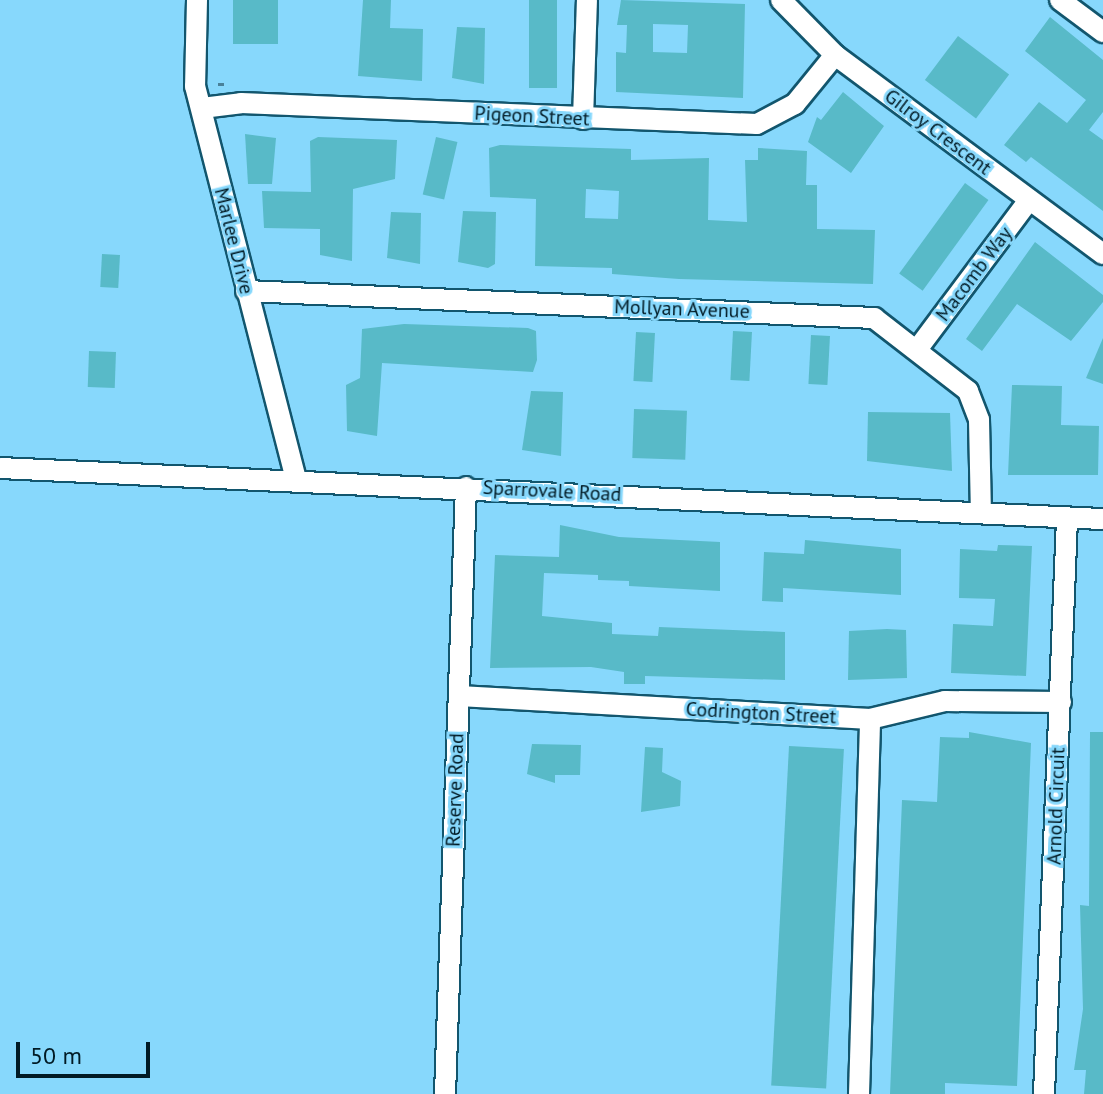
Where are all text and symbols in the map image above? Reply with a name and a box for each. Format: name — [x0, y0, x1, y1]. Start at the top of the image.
street label: Gilroy Crescent — [880, 84, 996, 180]
street label: Pigeon Street — [474, 101, 590, 131]
street label: Marlee Drive — [209, 185, 259, 297]
street label: Macomb Way — [931, 222, 1017, 326]
street label: Mollyan Avenue — [614, 295, 750, 323]
street label: Sparrovale Road — [482, 475, 622, 507]
street label: Codrington Street — [685, 697, 837, 729]
street label: Reserve Road — [441, 733, 469, 847]
street label: Arnold Circuit — [1042, 747, 1070, 865]
scale bar — [20, 1026, 154, 1076]
text: 50 m — [30, 1040, 82, 1071]

